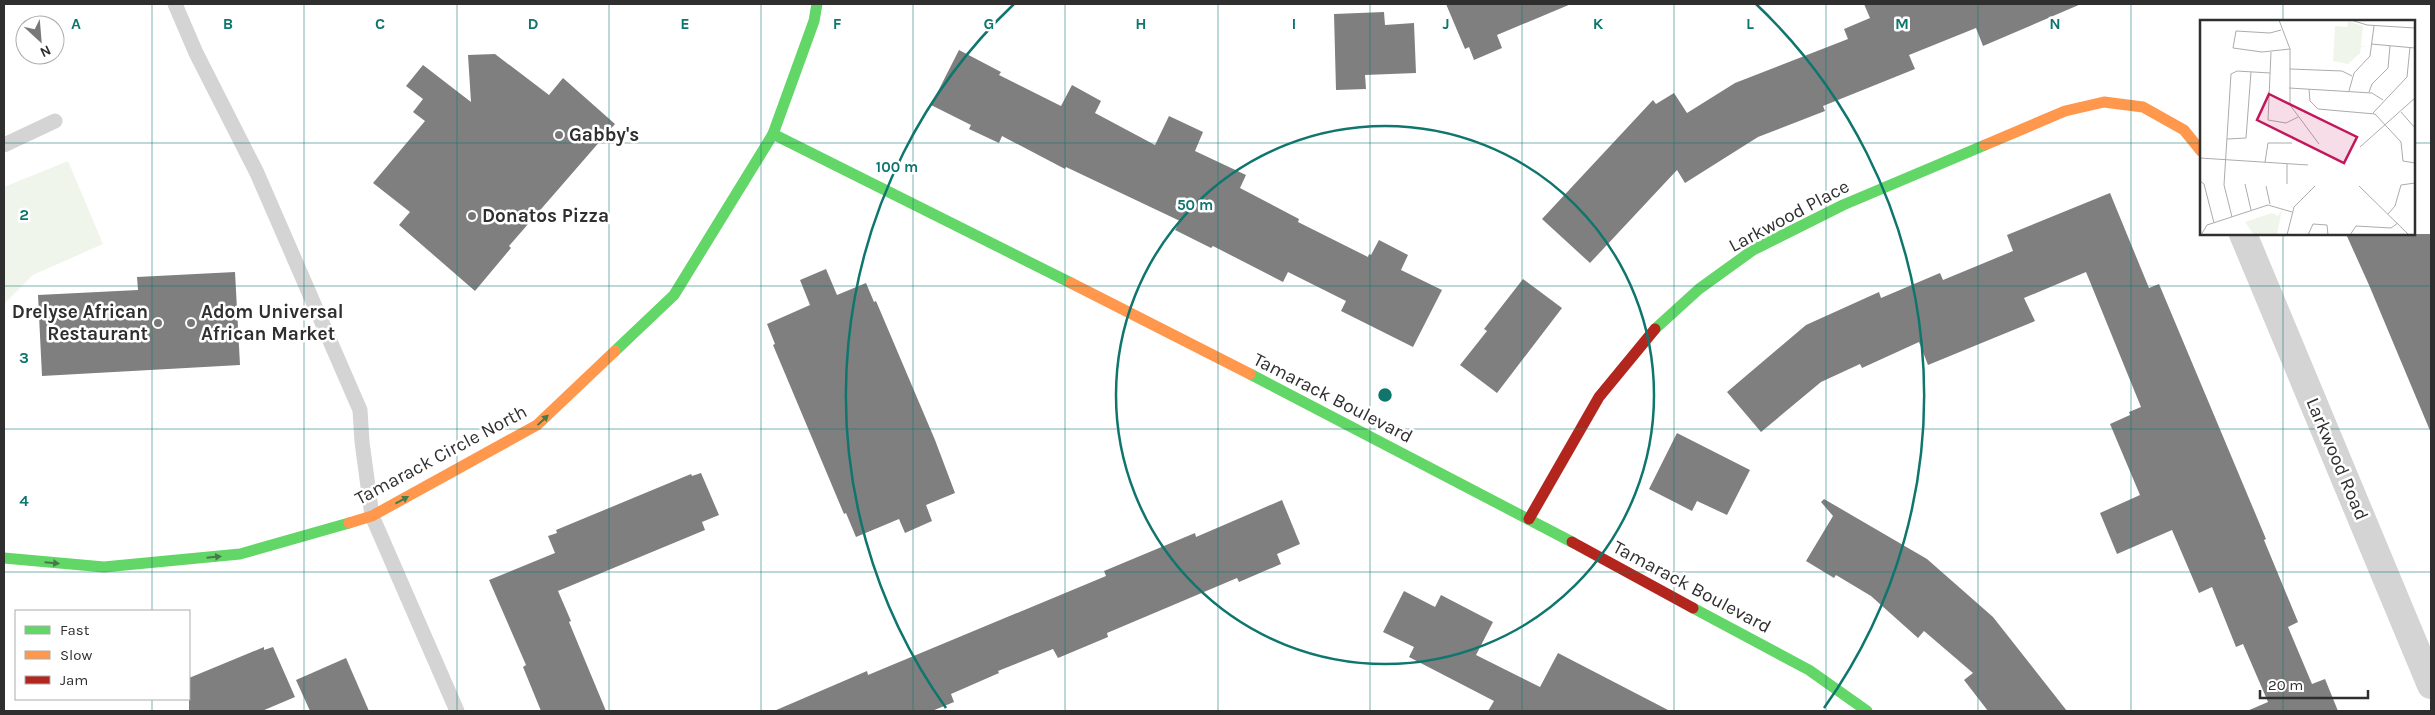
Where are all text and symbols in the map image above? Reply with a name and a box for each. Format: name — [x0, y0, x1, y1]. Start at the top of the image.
text: A — [71, 14, 81, 33]
text: B — [223, 14, 233, 33]
text: C — [375, 14, 385, 33]
text: D — [528, 14, 539, 33]
text: E — [680, 14, 690, 33]
text: F — [833, 14, 842, 33]
text: G — [984, 14, 994, 33]
text: H — [1135, 14, 1147, 33]
text: I — [1292, 14, 1296, 33]
text: J — [1442, 14, 1450, 33]
text: K — [1593, 14, 1604, 33]
text: L — [1746, 14, 1754, 33]
text: M — [1895, 14, 1909, 33]
text: N — [2049, 14, 2061, 33]
north arrow — [15, 15, 65, 65]
inset map — [2200, 20, 2415, 235]
text: N — [37, 41, 54, 61]
place label: Gabby's — [569, 124, 639, 146]
marker: Gabby's — [553, 129, 565, 141]
text: 100 m — [876, 158, 918, 176]
street label: Larkwood Place — [1725, 175, 1853, 257]
text: 50 m — [1177, 196, 1213, 214]
text: 2 — [19, 205, 29, 224]
place label: Donatos Pizza — [482, 205, 609, 227]
marker: Donatos Pizza — [466, 210, 478, 222]
place label: Drelyse African Restaurant — [12, 301, 148, 345]
place label: Adom Universal African Market — [201, 301, 344, 345]
marker: Drelyse African Restaurant — [152, 317, 164, 329]
marker: Adom Universal African Market — [185, 317, 197, 329]
text: 3 — [19, 348, 29, 367]
street label: Tamarack Boulevard — [1250, 348, 1416, 448]
centre of rings — [1376, 386, 1394, 404]
street label: Larkwood Road — [2301, 394, 2373, 524]
street label: Tamarack Circle North — [351, 400, 531, 510]
one-way arrow — [537, 414, 549, 426]
text: 4 — [19, 491, 29, 510]
one-way arrow — [395, 496, 409, 504]
street label: Tamarack Boulevard — [1609, 536, 1775, 638]
one-way arrow — [206, 553, 222, 561]
one-way arrow — [45, 559, 61, 567]
legend — [15, 610, 190, 700]
text: Fast — [60, 621, 90, 639]
text: Slow — [60, 646, 92, 664]
scale bar — [2260, 668, 2368, 700]
text: Jam — [60, 671, 88, 689]
text: 20 m — [2268, 676, 2303, 694]

